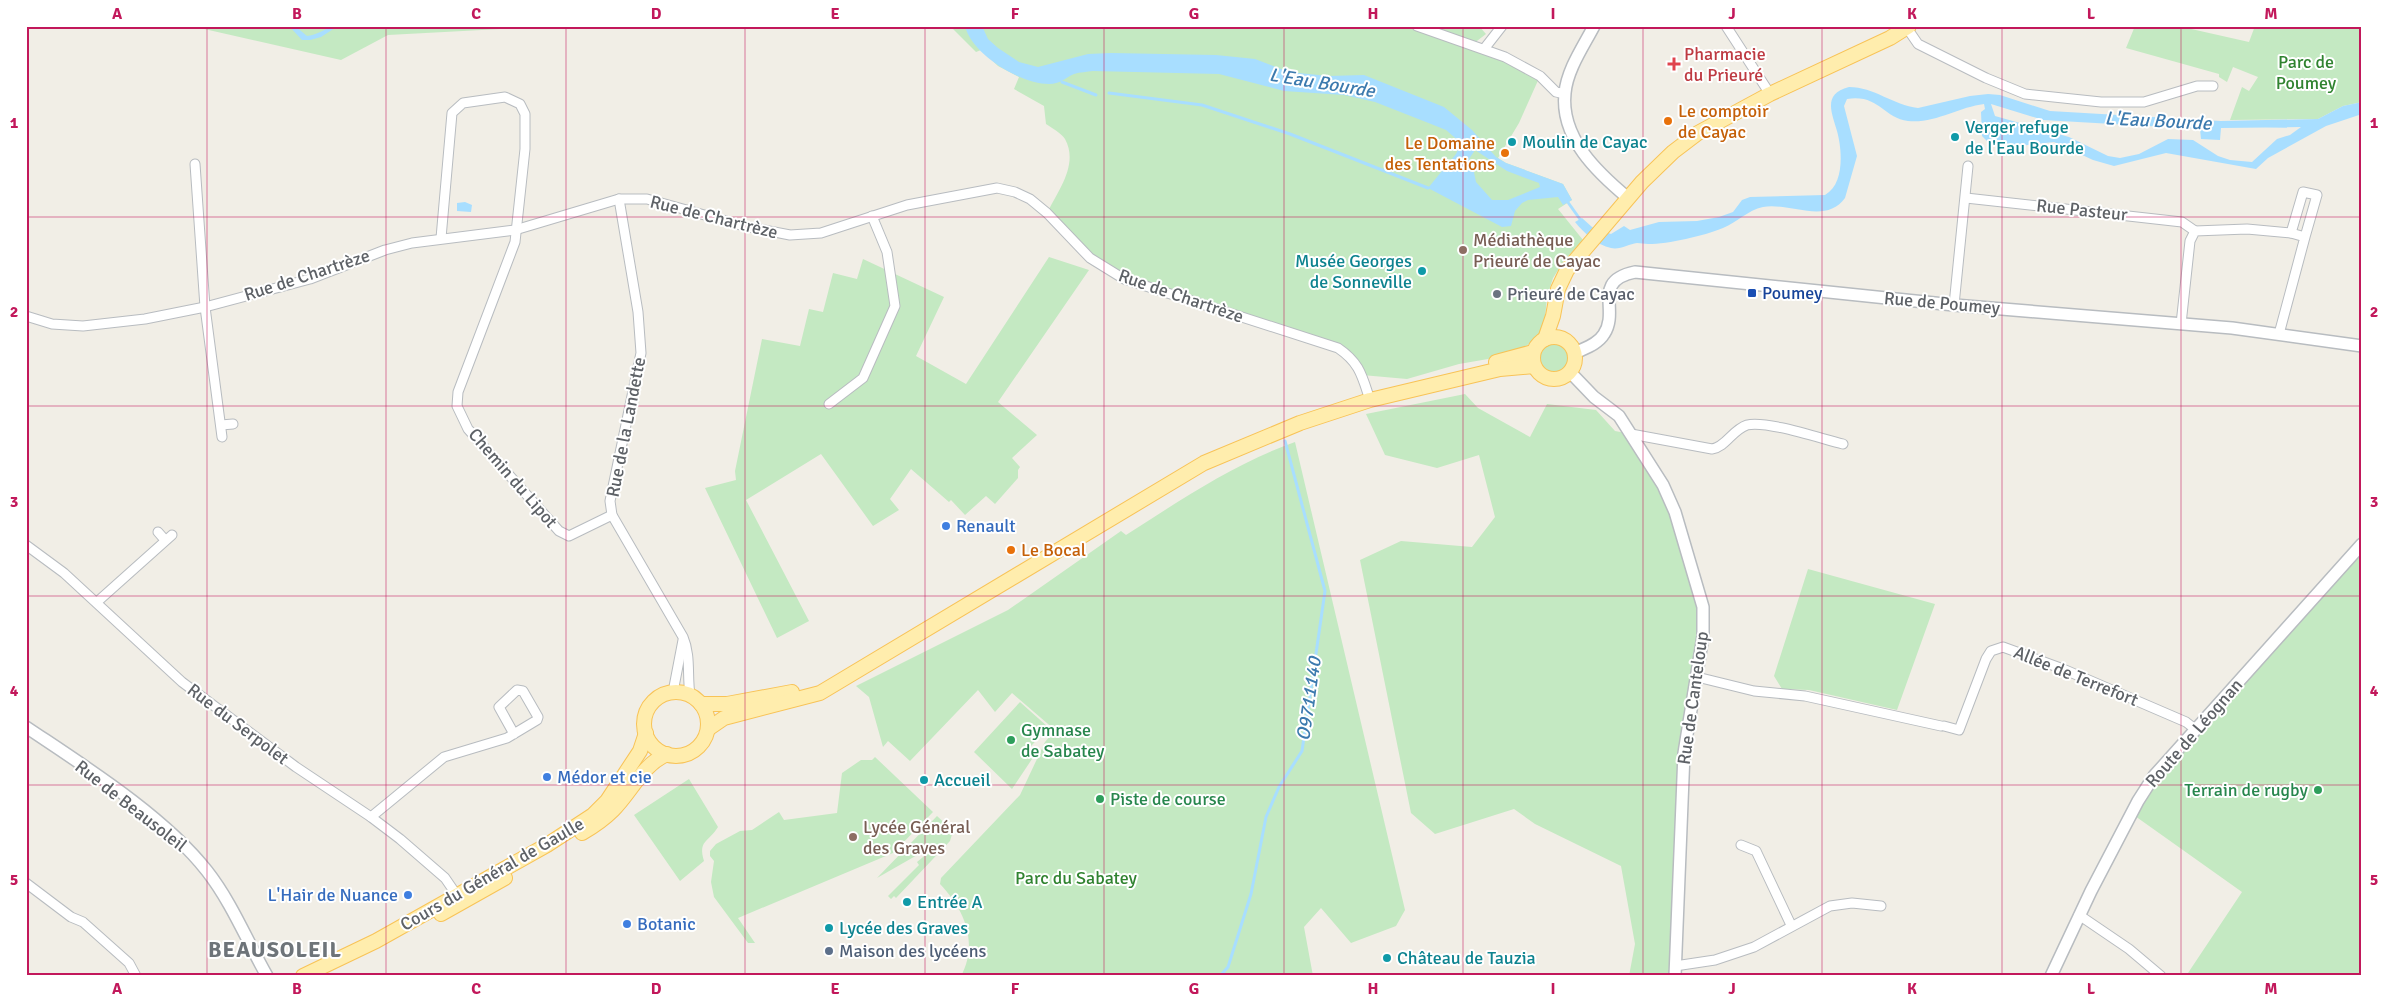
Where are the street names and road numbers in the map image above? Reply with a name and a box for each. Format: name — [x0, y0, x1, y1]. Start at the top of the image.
street label: Rue de Chartrèze — [648, 190, 780, 244]
street label: Rue Pasteur — [2035, 194, 2129, 226]
street label: Rue de Chartrèze — [241, 244, 373, 306]
street label: Rue de Chartrèze — [1116, 264, 1246, 328]
street label: Rue de Poumey — [1883, 287, 2001, 319]
street label: Rue de la Landette — [602, 355, 650, 499]
street label: Chemin du Lipot — [464, 424, 562, 532]
street label: Rue de Canteloup — [1673, 630, 1713, 766]
street label: Allée de Terrefort — [2011, 641, 2141, 711]
street label: Route de Léognan — [2141, 674, 2247, 792]
street label: Rue du Serpolet — [183, 679, 293, 769]
street label: Rue de Beausoleil — [71, 755, 191, 857]
street label: Cours du Général de Gaulle — [396, 812, 588, 936]

